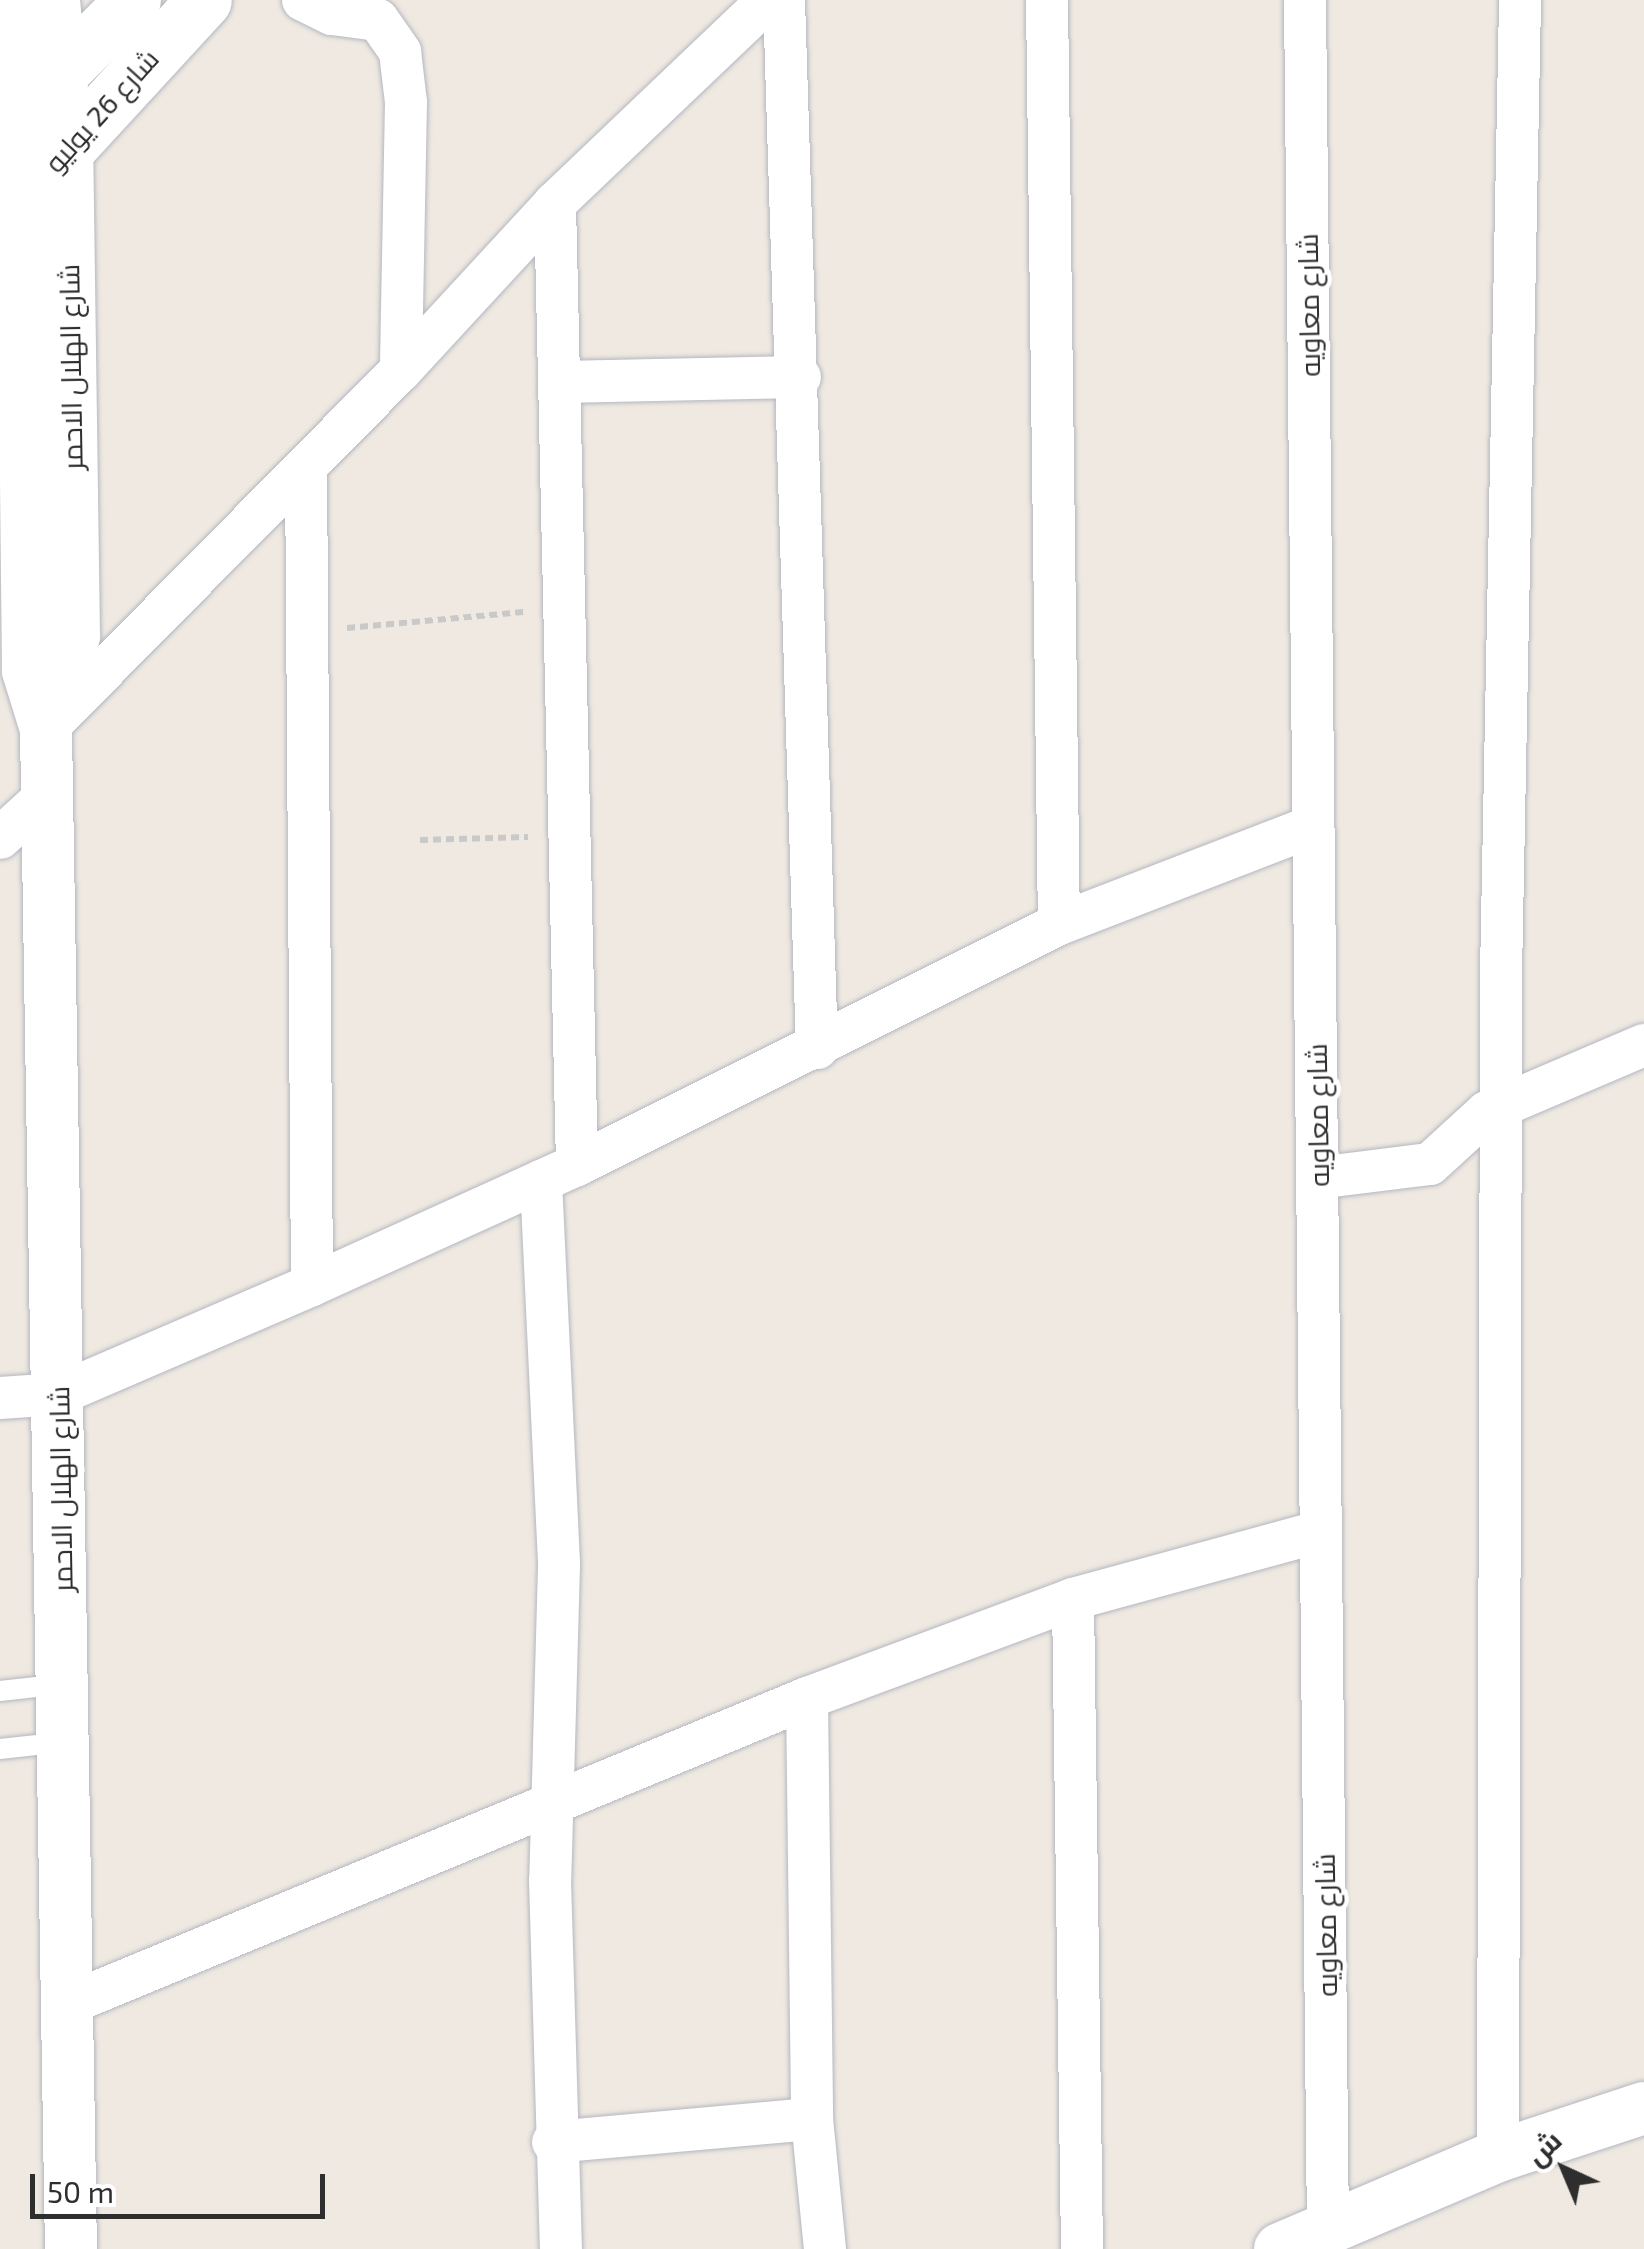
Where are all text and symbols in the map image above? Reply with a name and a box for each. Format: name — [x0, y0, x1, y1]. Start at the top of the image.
street label: شارع 26 يوليو — [37, 41, 165, 179]
street label: شارع معاويه — [1290, 233, 1326, 377]
street label: شارع الهلال الاحمر — [51, 264, 89, 470]
street label: شارع معاويه — [1299, 1043, 1335, 1187]
street label: شارع الهلال الاحمر — [41, 1386, 79, 1592]
street label: شارع معاويه — [1307, 1853, 1343, 1997]
north arrow — [1514, 2119, 1614, 2219]
text: ش — [1518, 2123, 1568, 2172]
scale bar — [35, 2154, 330, 2216]
text: 50 m — [47, 2173, 114, 2209]

